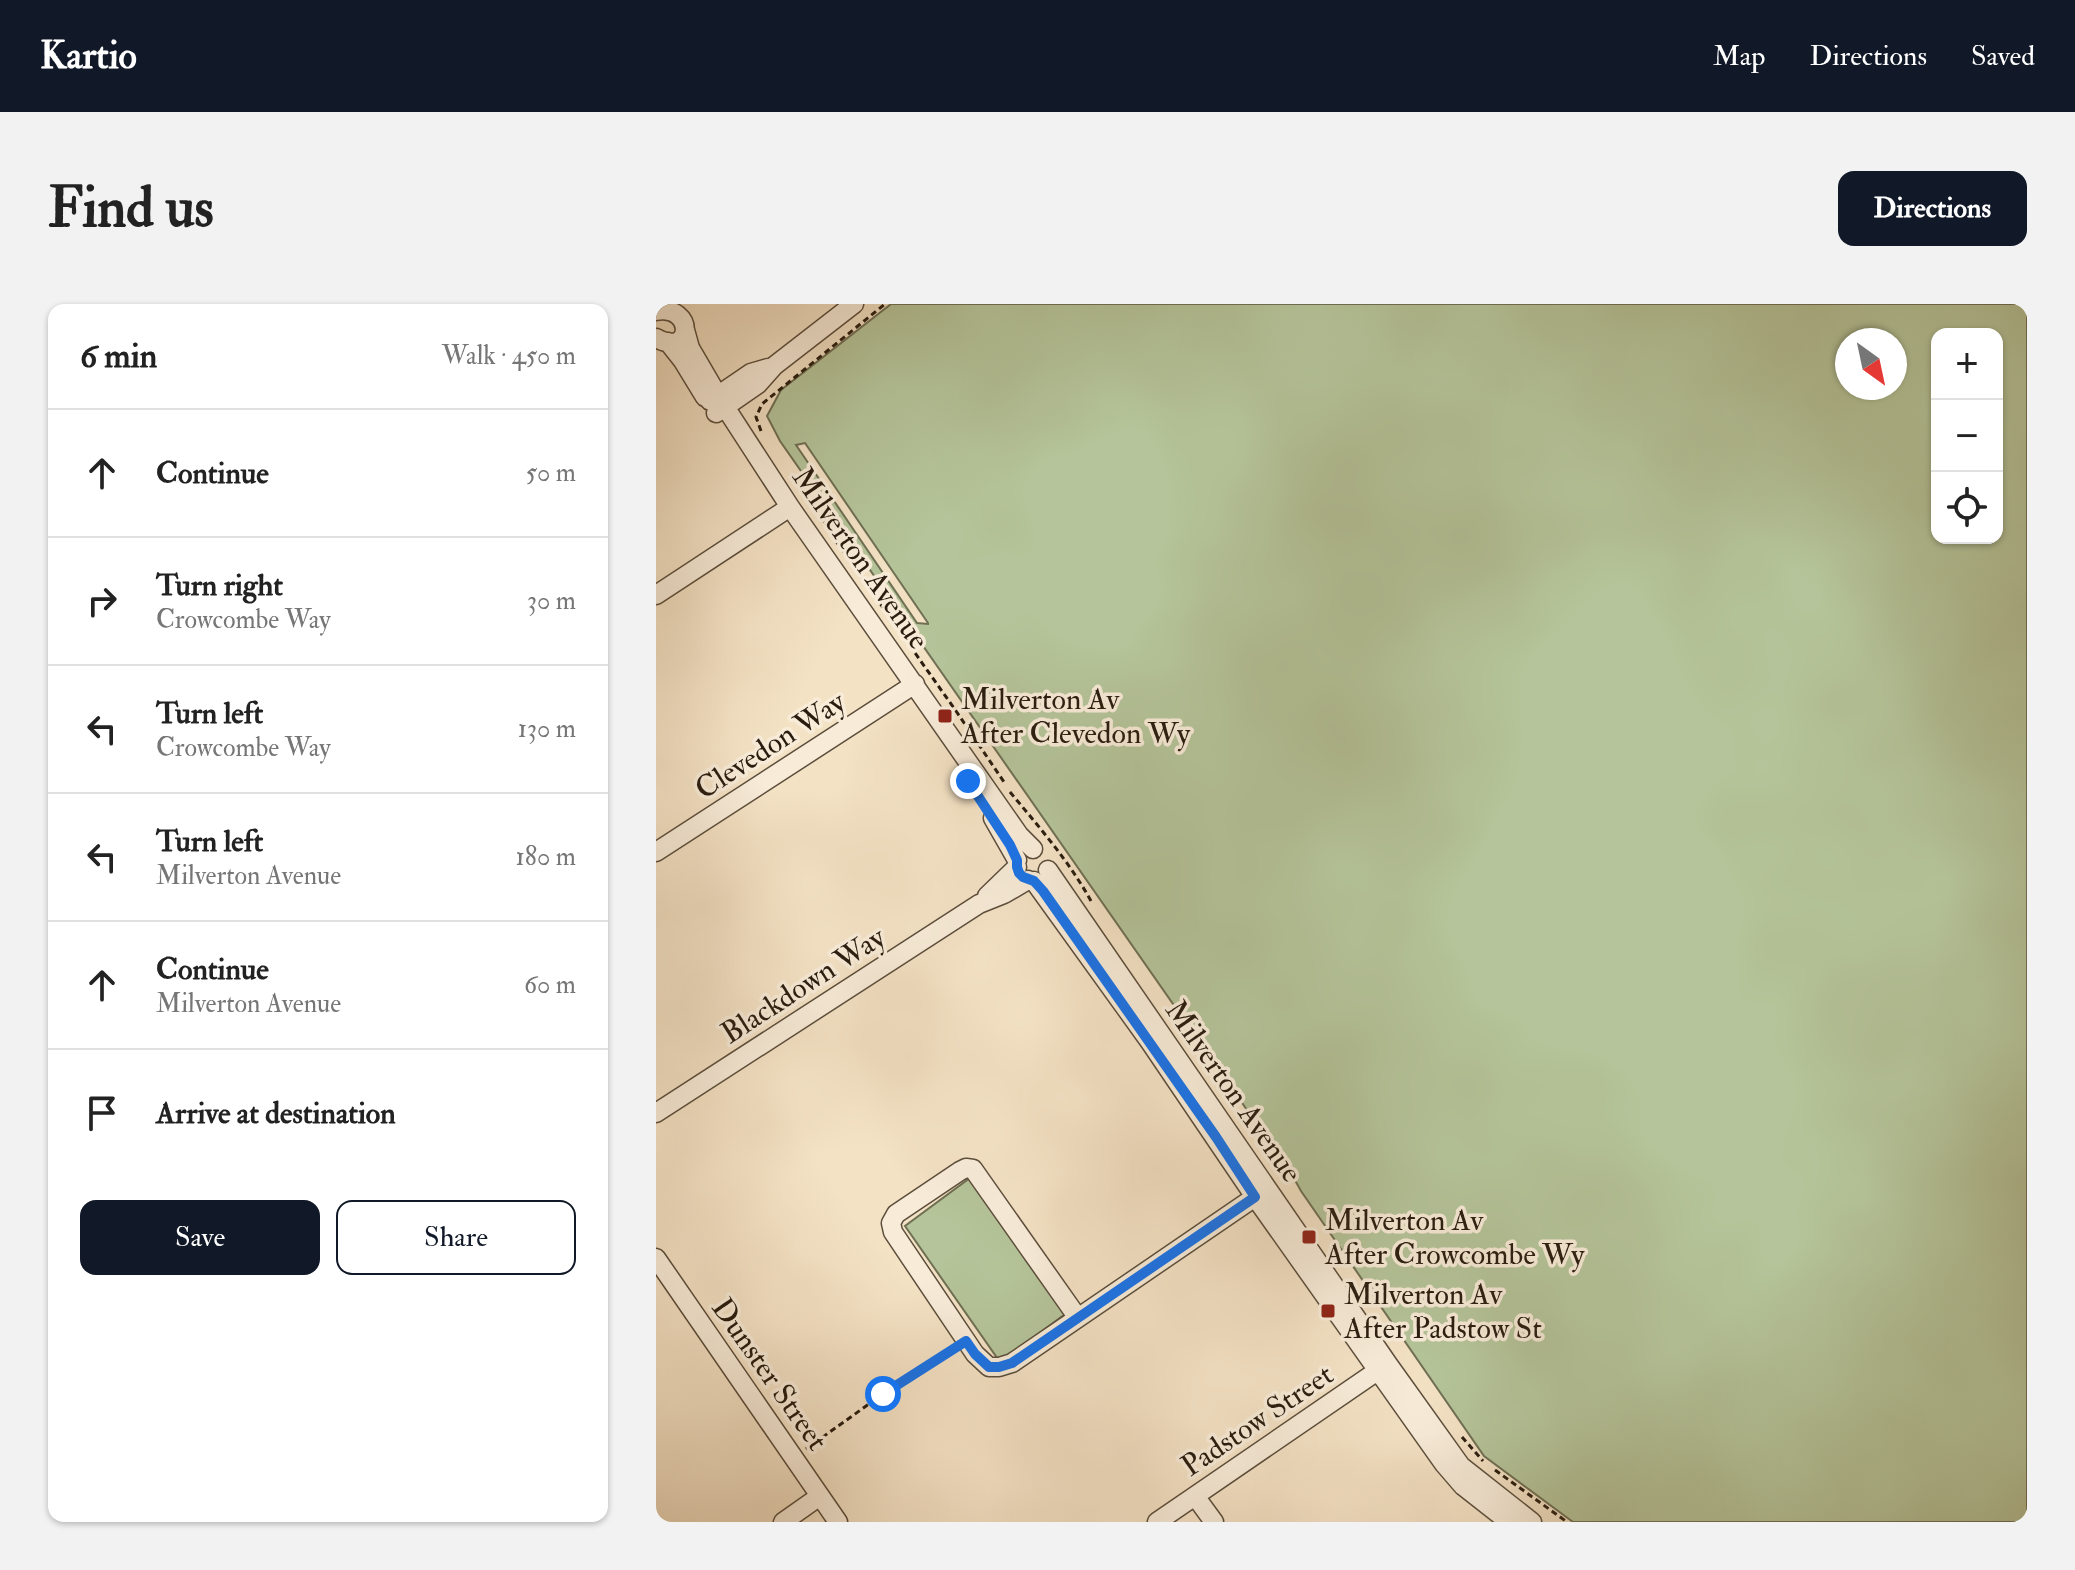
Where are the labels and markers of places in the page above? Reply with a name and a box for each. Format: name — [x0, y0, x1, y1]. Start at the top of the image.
place label: Milverton Av After Clevedon Wy — [960, 681, 1191, 752]
marker: Milverton Av After Clevedon Wy — [936, 707, 954, 725]
place label: Milverton Av After Crowcombe Wy — [1324, 1202, 1585, 1273]
marker: Milverton Av After Crowcombe Wy — [1300, 1228, 1318, 1246]
place label: Milverton Av After Padstow St — [1343, 1276, 1542, 1347]
marker: Milverton Av After Padstow St — [1319, 1302, 1337, 1320]

